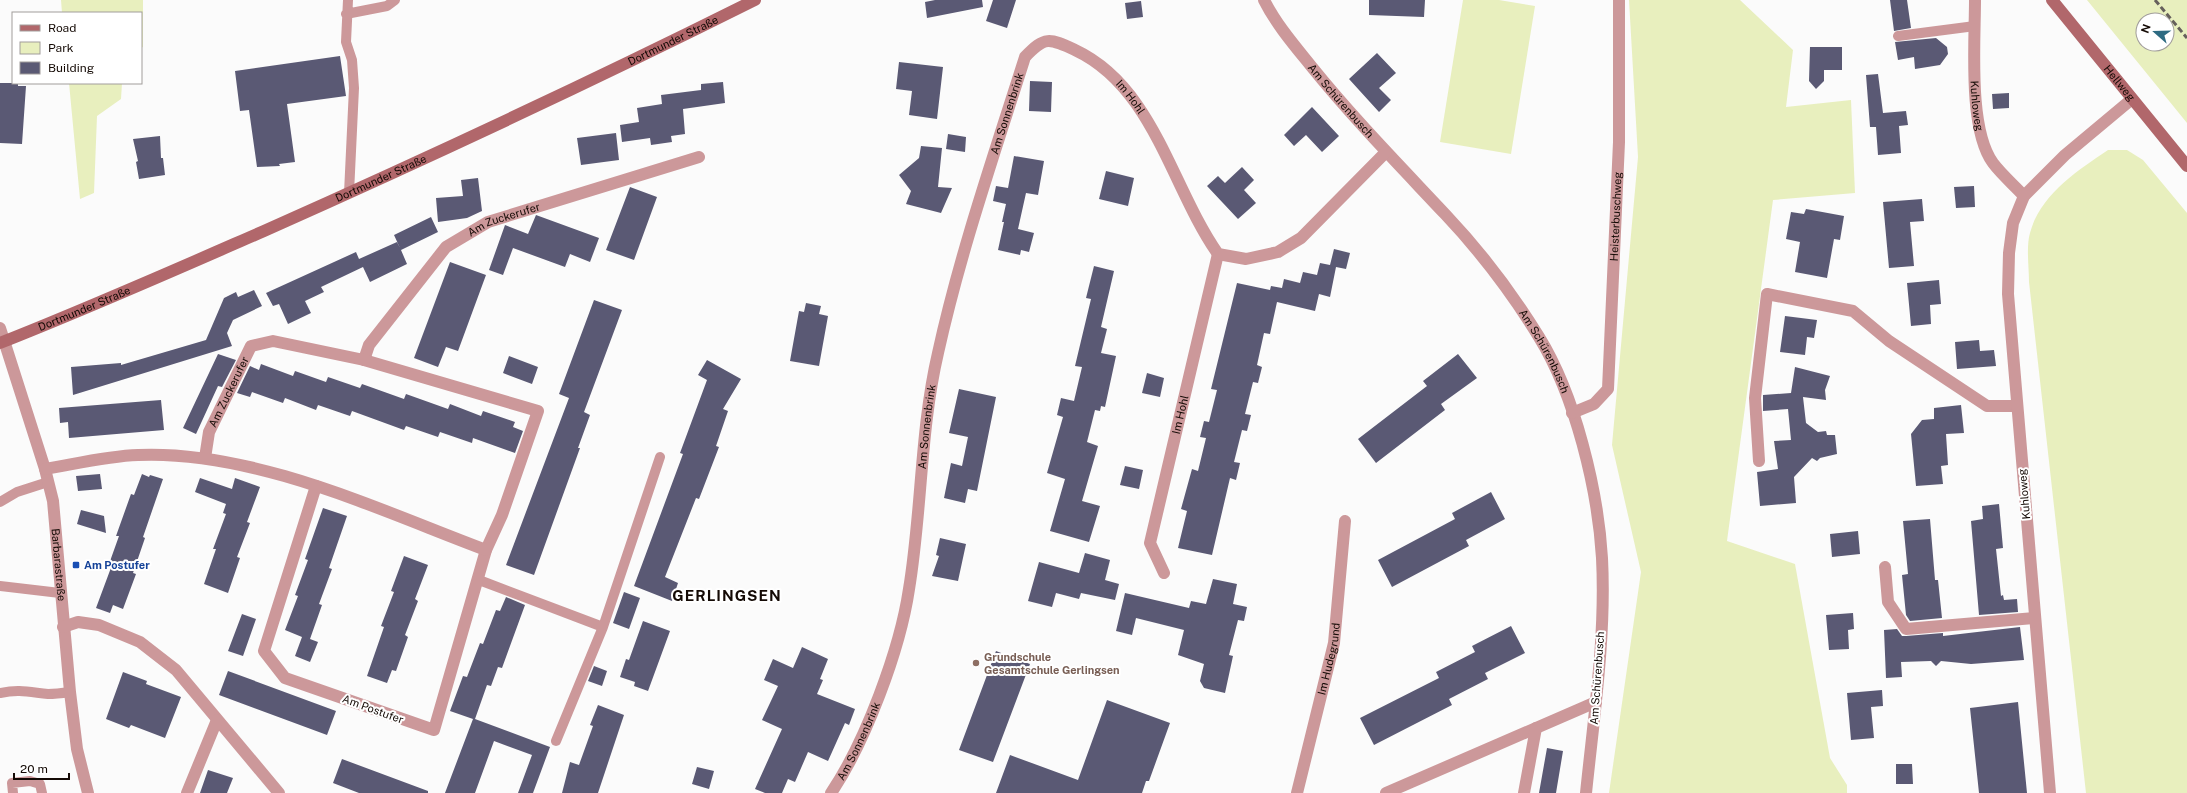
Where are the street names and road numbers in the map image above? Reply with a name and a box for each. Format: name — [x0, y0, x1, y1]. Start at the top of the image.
street label: Dortmunder Straße — [626, 13, 720, 68]
street label: Am Schürenbusch — [1306, 61, 1376, 140]
street label: Hellweg — [2101, 63, 2138, 103]
street label: Am Sonnenbrink — [988, 71, 1026, 156]
street label: Im Hohl — [1114, 77, 1147, 116]
street label: Kuhloweg — [1968, 80, 1986, 132]
street label: Dortmunder Straße — [333, 152, 428, 204]
street label: Heisterbuschweg — [1608, 171, 1624, 261]
street label: Am Zuckerufer — [465, 200, 542, 239]
street label: Dortmunder Straße — [36, 284, 132, 333]
street label: Am Schürenbusch — [1517, 307, 1571, 395]
street label: Am Zuckerufer — [206, 355, 251, 429]
street label: Am Sonnenbrink — [916, 384, 938, 470]
street label: Im Hohl — [1170, 394, 1191, 435]
street label: Kuhloweg — [2016, 468, 2032, 520]
street label: Barbarastraße — [49, 528, 68, 602]
street label: Im Hudegrund — [1315, 622, 1342, 696]
street label: Am Schürenbusch — [1588, 631, 1606, 725]
street label: Am Postufer — [341, 692, 405, 726]
street label: Am Sonnenbrink — [835, 700, 882, 782]

